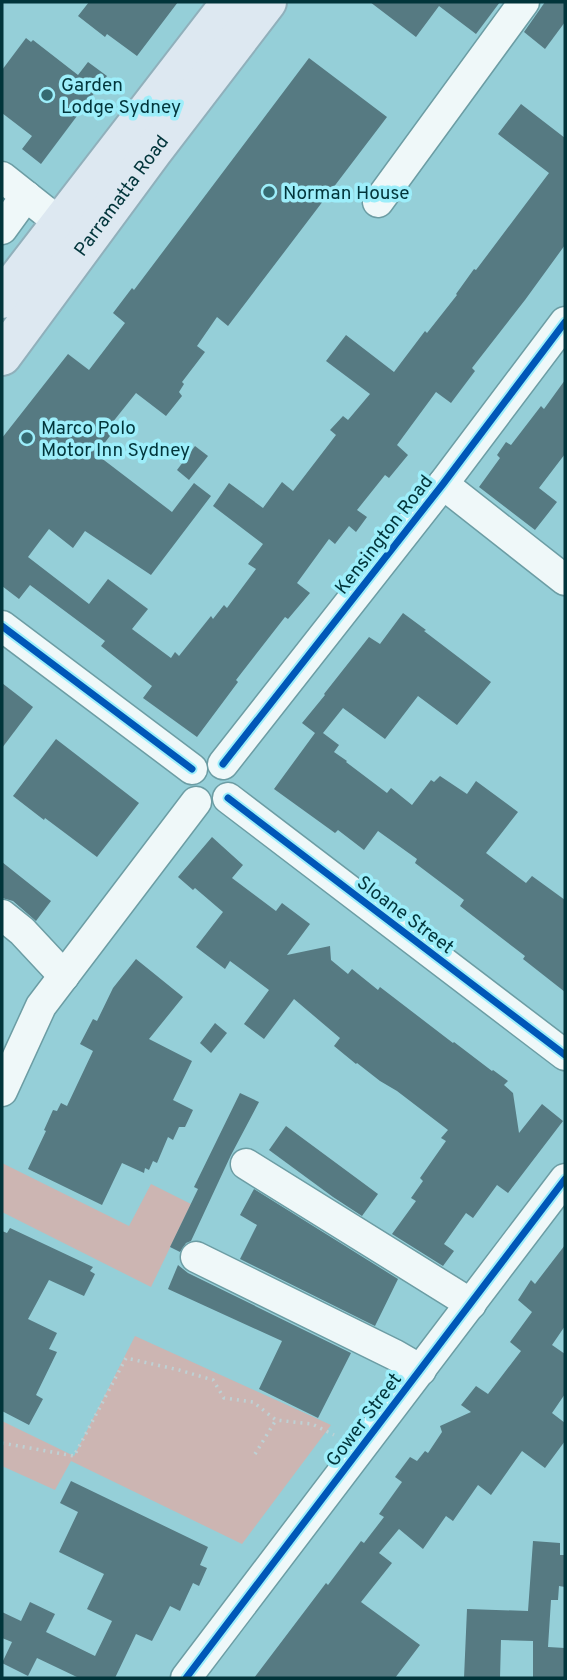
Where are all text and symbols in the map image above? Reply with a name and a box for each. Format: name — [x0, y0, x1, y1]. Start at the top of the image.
place label: Garden Lodge Sydney — [61, 74, 181, 120]
marker: Garden Lodge Sydney — [39, 87, 55, 103]
street label: Parramatta Road — [70, 131, 175, 262]
place label: Norman House — [283, 182, 409, 206]
marker: Norman House — [261, 184, 277, 200]
place label: Marco Polo Motor Inn Sydney — [41, 417, 190, 463]
marker: Marco Polo Motor Inn Sydney — [19, 430, 35, 446]
street label: Kensington Road — [330, 471, 439, 600]
street label: Sloane Street — [351, 871, 458, 960]
street label: Gower Street — [321, 1368, 408, 1472]

